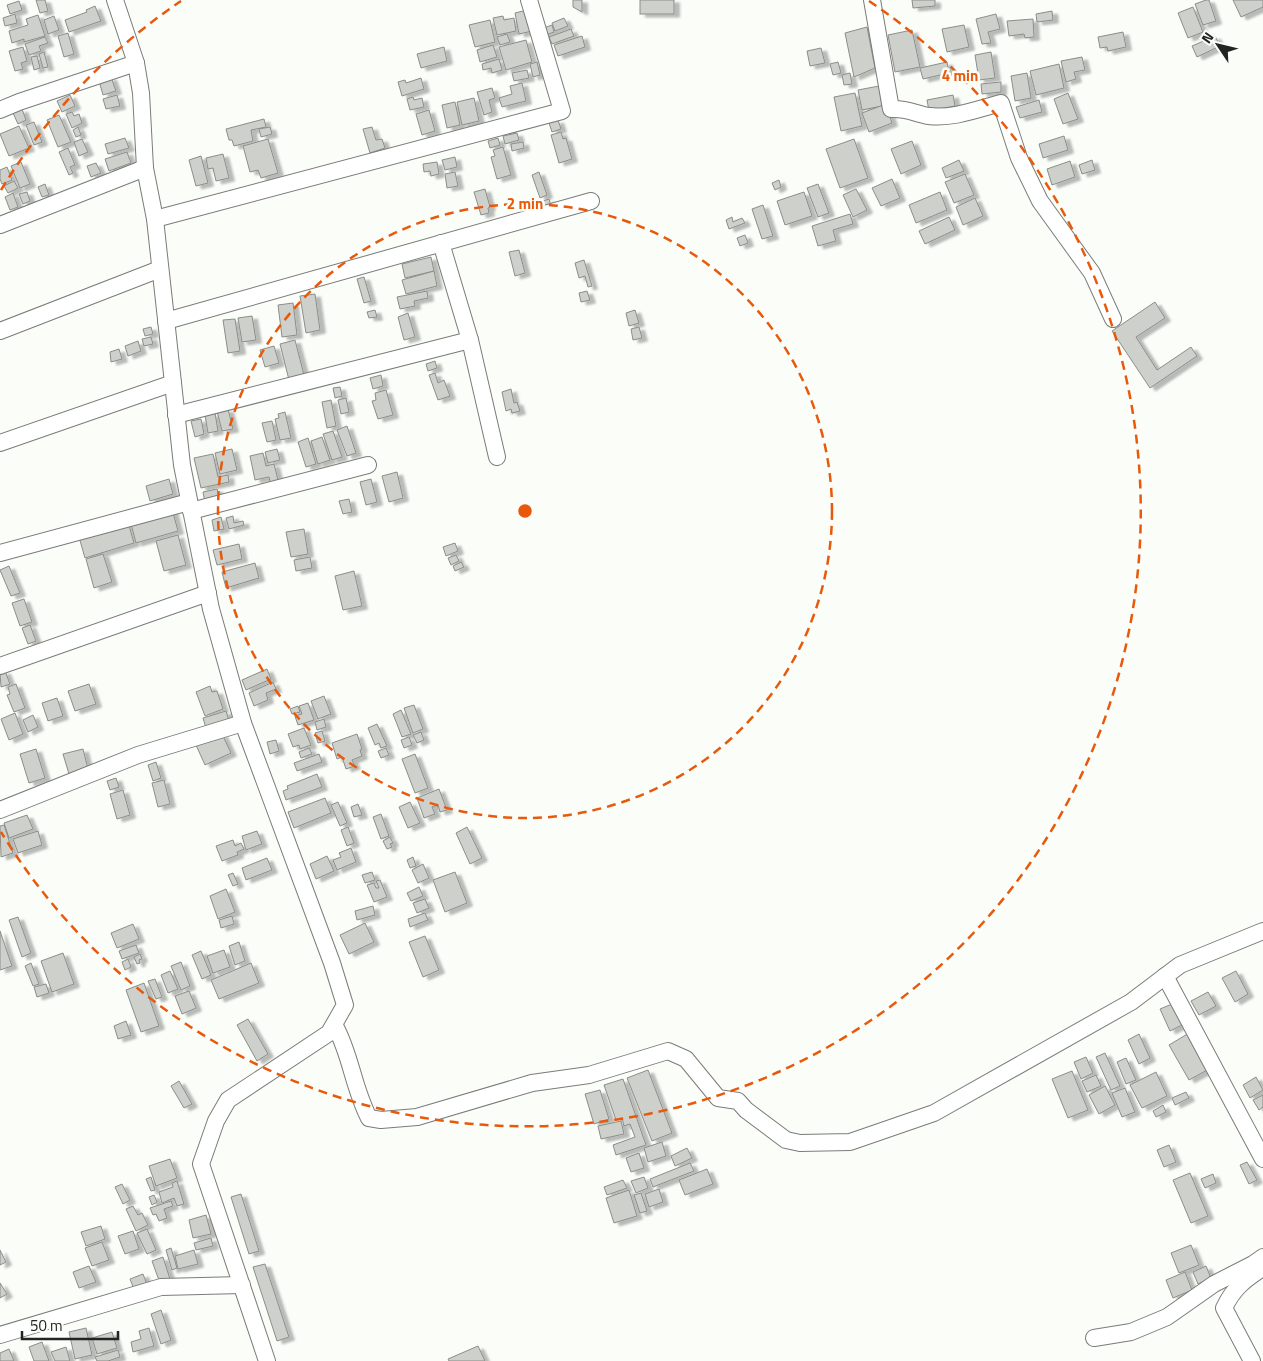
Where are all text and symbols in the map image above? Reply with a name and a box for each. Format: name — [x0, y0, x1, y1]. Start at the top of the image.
north arrow — [1193, 20, 1243, 70]
text: N — [1196, 27, 1218, 47]
text: 4 min — [942, 64, 978, 87]
text: 2 min — [507, 192, 543, 215]
centre of rings — [516, 502, 534, 520]
scale bar — [22, 1308, 119, 1340]
text: 50 m — [30, 1314, 63, 1337]

